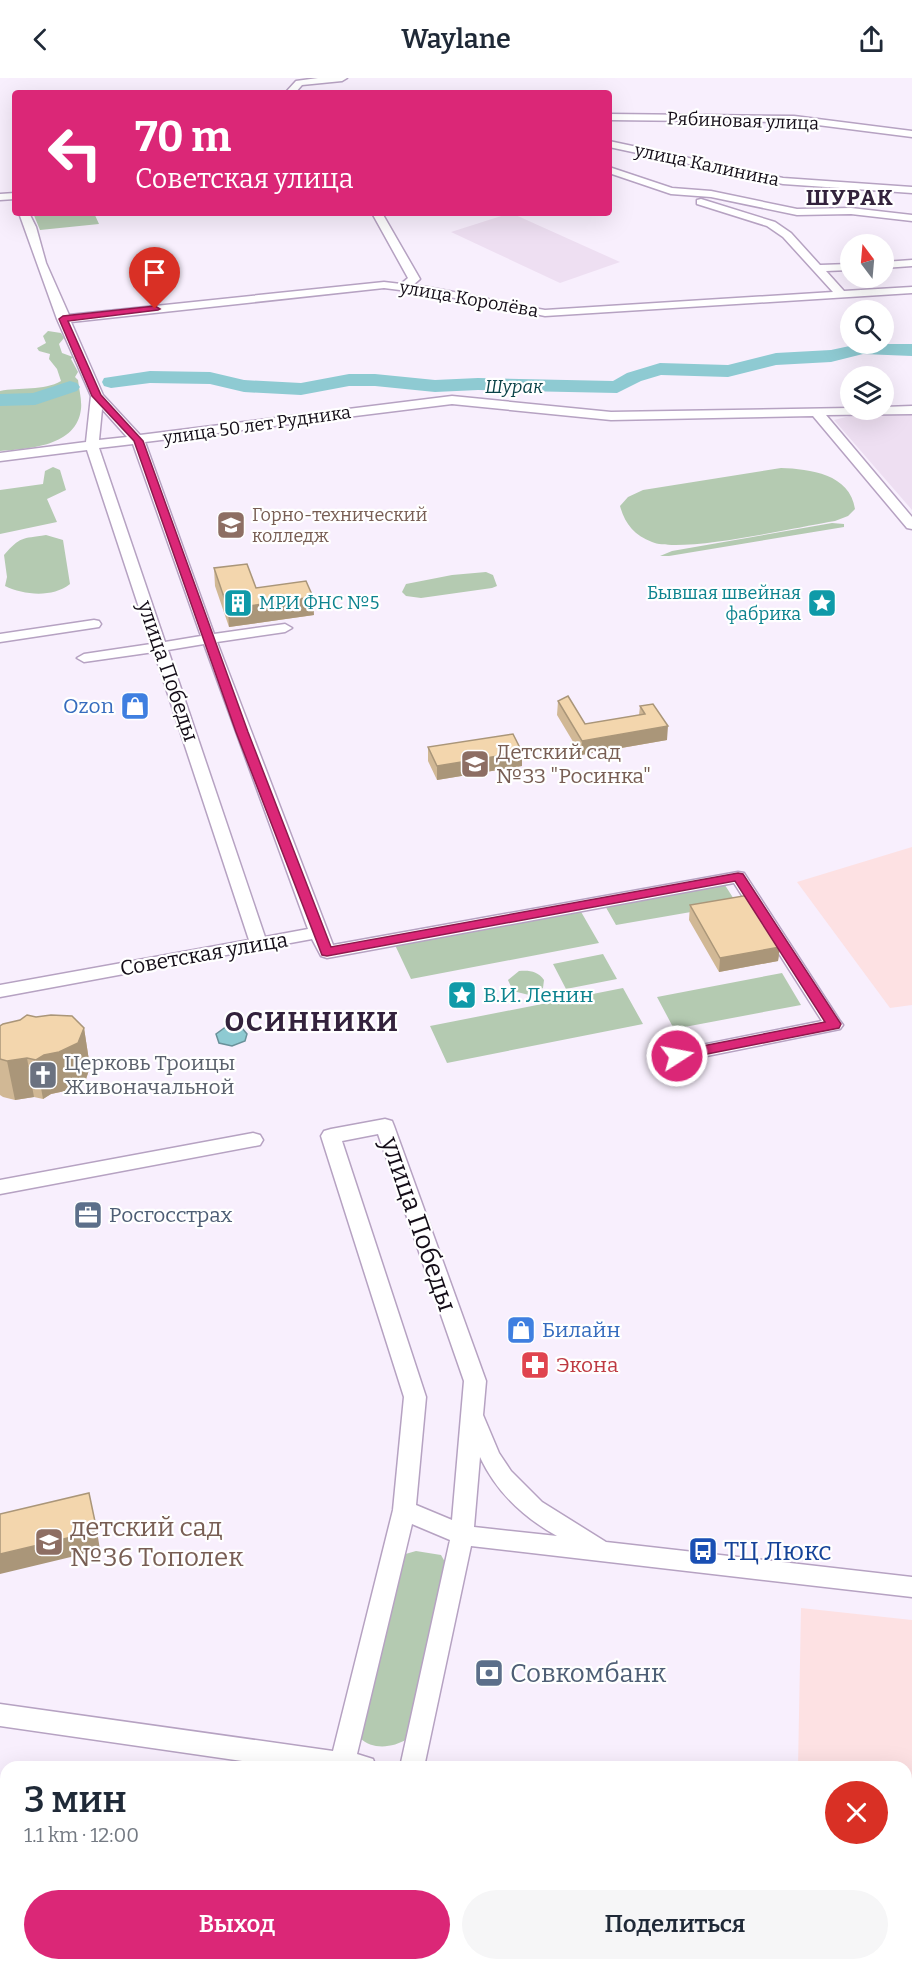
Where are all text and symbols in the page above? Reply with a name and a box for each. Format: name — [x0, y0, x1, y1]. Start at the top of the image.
icon: back — [24, 23, 57, 56]
text: Waylane — [401, 23, 511, 55]
icon: share — [855, 23, 888, 56]
street label: Рябиновая улица — [667, 107, 819, 135]
text: 70 m — [135, 112, 231, 162]
icon: left — [36, 114, 114, 192]
street label: улица Калинина — [632, 139, 781, 191]
text: Советская улица — [135, 163, 354, 195]
district label: ШУРАК — [806, 184, 894, 211]
north arrow — [840, 234, 894, 288]
map controls — [840, 234, 894, 420]
pin — [129, 247, 180, 309]
icon: arrive — [138, 256, 171, 289]
street label: улица Королёва — [397, 276, 540, 322]
button: search — [840, 300, 894, 354]
button: layers — [840, 366, 894, 420]
water label: Шурак — [485, 376, 544, 398]
street label: улица 50 лет Рудника — [161, 401, 352, 449]
place label: Горно-технический колледж — [252, 504, 427, 547]
school or university icon: Горно-технический колледж — [215, 509, 247, 541]
place label: Бывшая швейная фабрика — [647, 582, 801, 625]
building icon: МРИ ФНС №5 — [222, 587, 254, 619]
place icon: Бывшая швейная фабрика — [806, 587, 838, 619]
place label: МРИ ФНС №5 — [259, 592, 379, 614]
street label: улица Победы — [131, 596, 204, 745]
shop icon: Ozon — [119, 690, 151, 722]
place label: Ozon — [63, 693, 114, 719]
place label: Детский сад №33 "Росинка" — [496, 739, 651, 789]
school or university icon: Детский сад №33 "Росинка" — [459, 748, 491, 780]
street label: Советская улица — [118, 926, 290, 982]
place icon: В.И. Ленин — [446, 979, 478, 1011]
place label: В.И. Ленин — [483, 982, 593, 1008]
district label: ОСИННИКИ — [225, 1006, 400, 1038]
position arrow — [645, 1024, 709, 1088]
place label: Церковь Троицы Живоначальной — [64, 1050, 235, 1100]
church icon: Церковь Троицы Живоначальной — [27, 1059, 59, 1091]
street label: улица Победы — [374, 1132, 463, 1315]
office icon: Росгосстрах — [72, 1199, 104, 1231]
place label: Росгосстрах — [109, 1202, 233, 1228]
shop icon: Билайн — [505, 1314, 537, 1346]
place label: Билайн — [542, 1317, 620, 1343]
pharmacy icon: Экона — [519, 1349, 551, 1381]
place label: Экона — [556, 1352, 619, 1378]
place label: детский сад №36 Тополек — [70, 1512, 244, 1573]
school or university icon: детский сад №36 Тополек — [33, 1526, 65, 1558]
bus stop icon: ТЦ Люкс — [687, 1535, 719, 1567]
place label: ТЦ Люкс — [724, 1536, 832, 1567]
bank icon: Совкомбанк — [473, 1657, 505, 1689]
place label: Совкомбанк — [510, 1658, 667, 1689]
text: 3 мин — [24, 1778, 127, 1822]
button: close — [825, 1781, 888, 1844]
text: 1.1 km · 12:00 — [24, 1823, 139, 1847]
button: Выход — [24, 1890, 450, 1959]
button: Поделиться — [462, 1890, 888, 1959]

